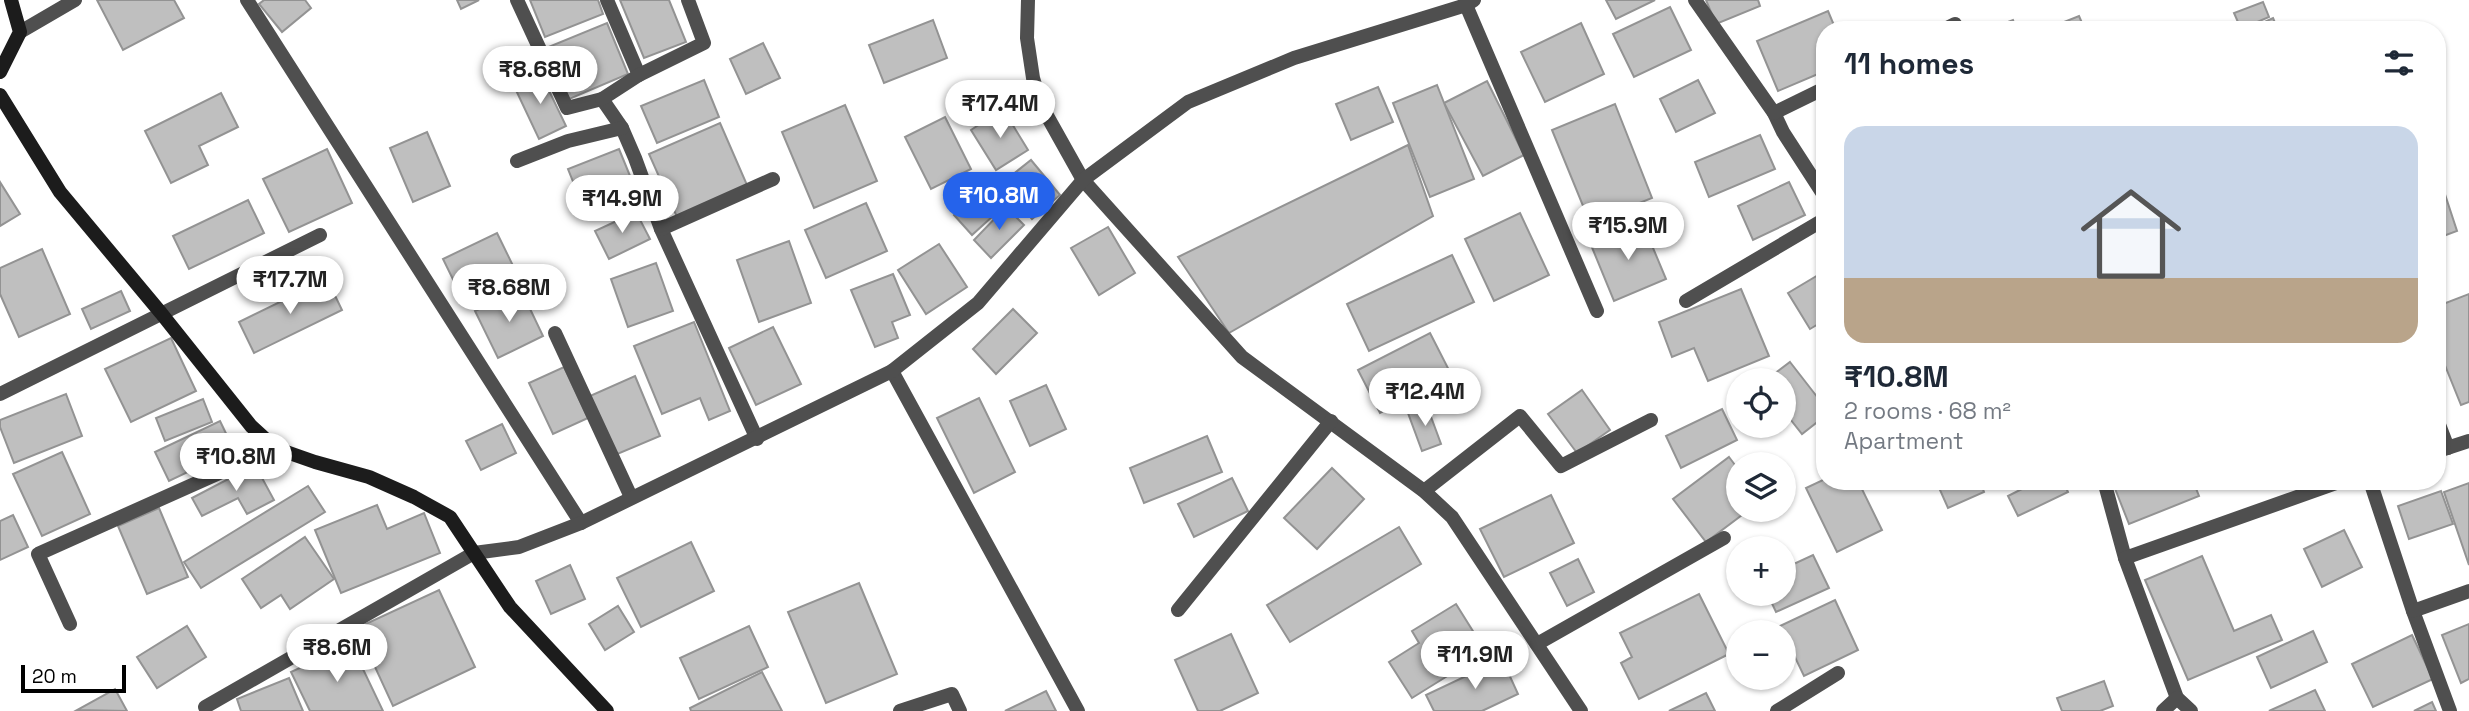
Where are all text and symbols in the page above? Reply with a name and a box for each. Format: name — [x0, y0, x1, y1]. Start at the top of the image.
text: 11 homes — [1844, 44, 1974, 83]
icon: filters — [2380, 44, 2418, 82]
pin: ₹8.68M — [483, 46, 597, 106]
text: ₹8.68M — [498, 54, 582, 84]
pin: ₹17.4M — [943, 80, 1057, 140]
text: ₹17.4M — [961, 88, 1039, 118]
icon: home — [2068, 171, 2194, 297]
pin: ₹10.8M — [942, 173, 1056, 232]
pin: ₹14.9M — [565, 176, 679, 235]
text: ₹10.8M — [959, 180, 1039, 210]
text: ₹14.9M — [582, 183, 662, 213]
pin: ₹15.9M — [1571, 202, 1685, 262]
text: ₹15.9M — [1588, 210, 1668, 240]
pin: ₹17.7M — [233, 256, 347, 316]
text: ₹17.7M — [253, 264, 327, 294]
pin: ₹8.68M — [452, 264, 566, 324]
text: ₹8.68M — [467, 272, 551, 302]
text: ₹10.8M — [1844, 357, 1949, 396]
pin: ₹12.4M — [1368, 368, 1482, 428]
map controls — [1726, 368, 1796, 690]
button: locate — [1726, 368, 1796, 438]
text: ₹12.4M — [1385, 376, 1465, 406]
text: 2 rooms · 68 m² — [1844, 396, 2011, 426]
text: Apartment — [1844, 426, 1964, 456]
pin: ₹10.8M — [179, 434, 293, 493]
text: ₹10.8M — [196, 441, 276, 471]
button: layers — [1726, 452, 1796, 522]
button: + — [1726, 536, 1796, 606]
button: − — [1726, 620, 1796, 690]
pin: ₹8.6M — [288, 624, 386, 684]
text: ₹8.6M — [302, 632, 372, 662]
pin: ₹11.9M — [1418, 632, 1532, 691]
text: ₹11.9M — [1437, 639, 1513, 669]
scale bar — [21, 662, 126, 694]
text: 20 m — [32, 664, 77, 689]

